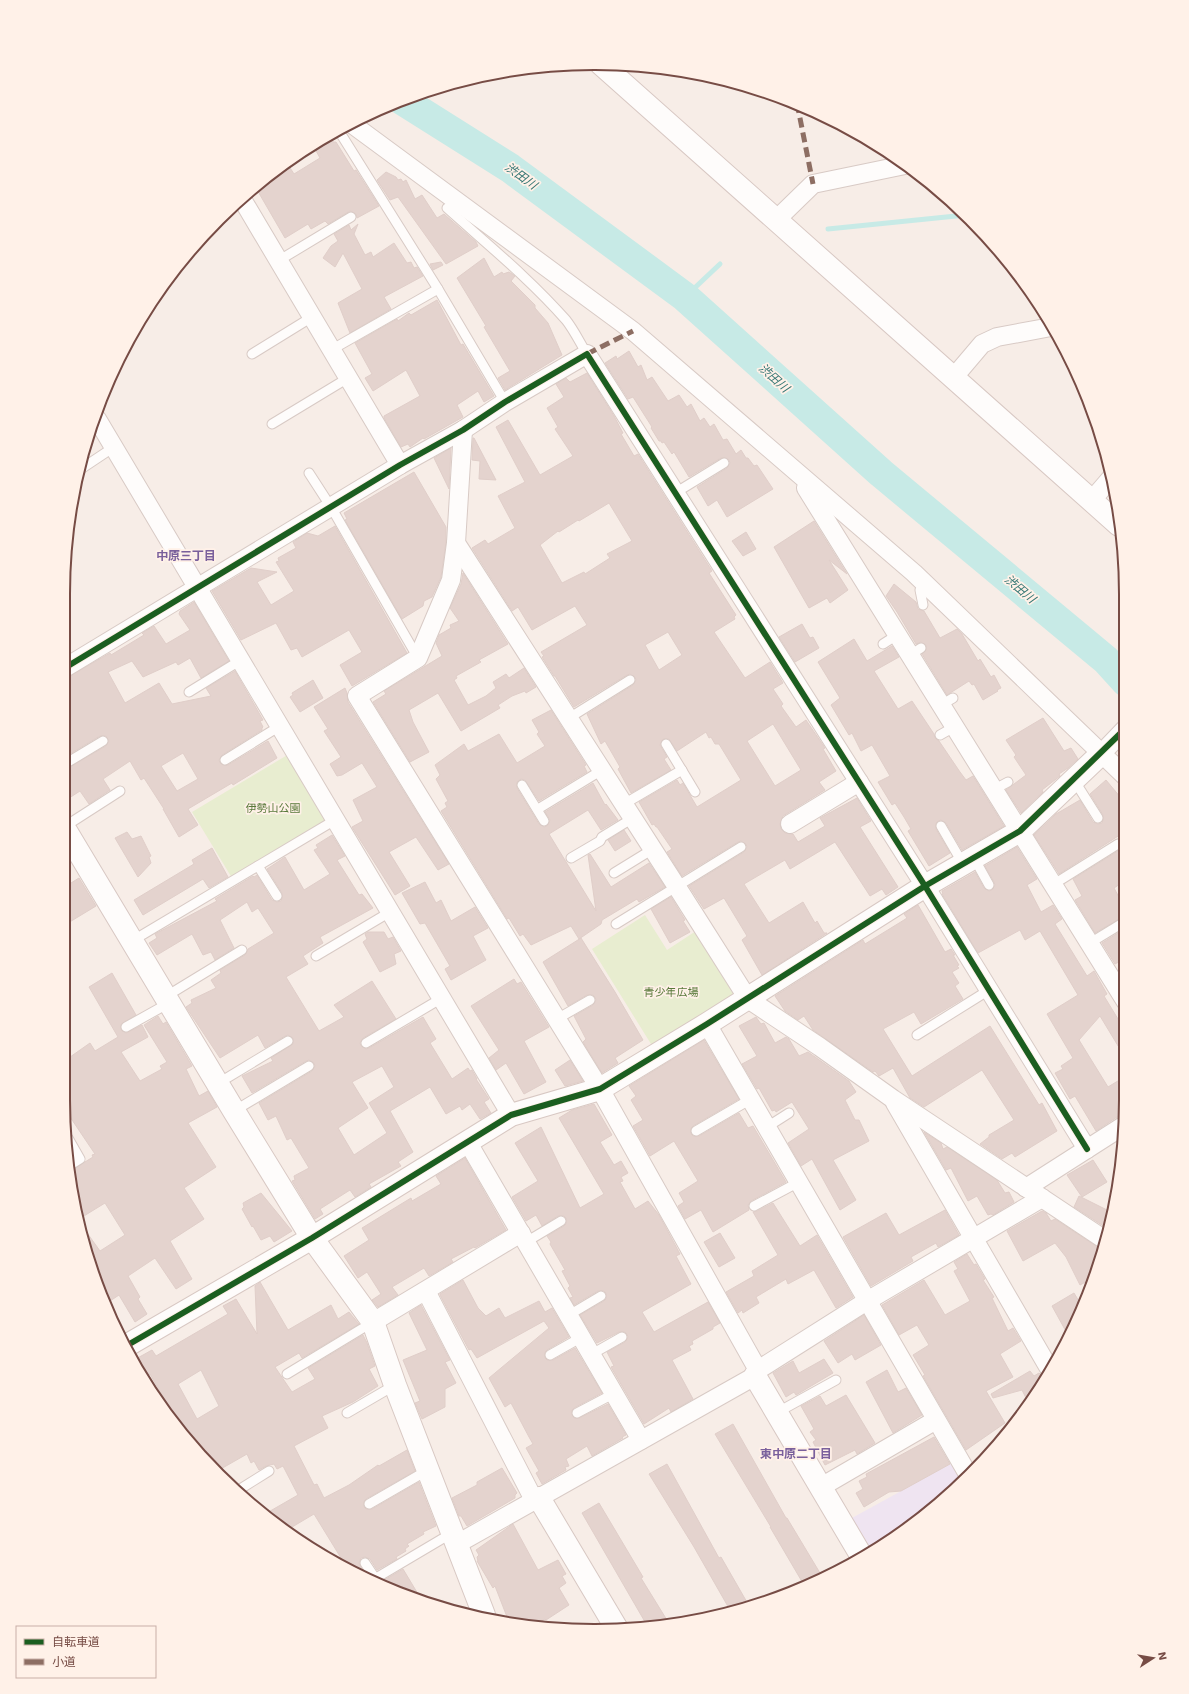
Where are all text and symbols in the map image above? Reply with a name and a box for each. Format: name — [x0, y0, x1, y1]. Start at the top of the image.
water label: 渋田川 — [502, 160, 541, 193]
water label: 渋田川 — [756, 361, 794, 397]
district label: 中原三丁目 — [156, 549, 216, 563]
water label: 渋田川 — [1002, 572, 1040, 607]
park label: 伊勢山公園 — [246, 802, 301, 815]
park label: 青少年広場 — [644, 986, 699, 999]
district label: 東中原二丁目 — [760, 1447, 832, 1461]
legend — [16, 1626, 156, 1678]
text: 自転車道 — [52, 1635, 100, 1649]
north arrow — [1133, 1638, 1173, 1678]
text: N — [1155, 1651, 1169, 1661]
text: 小道 — [52, 1655, 76, 1669]

